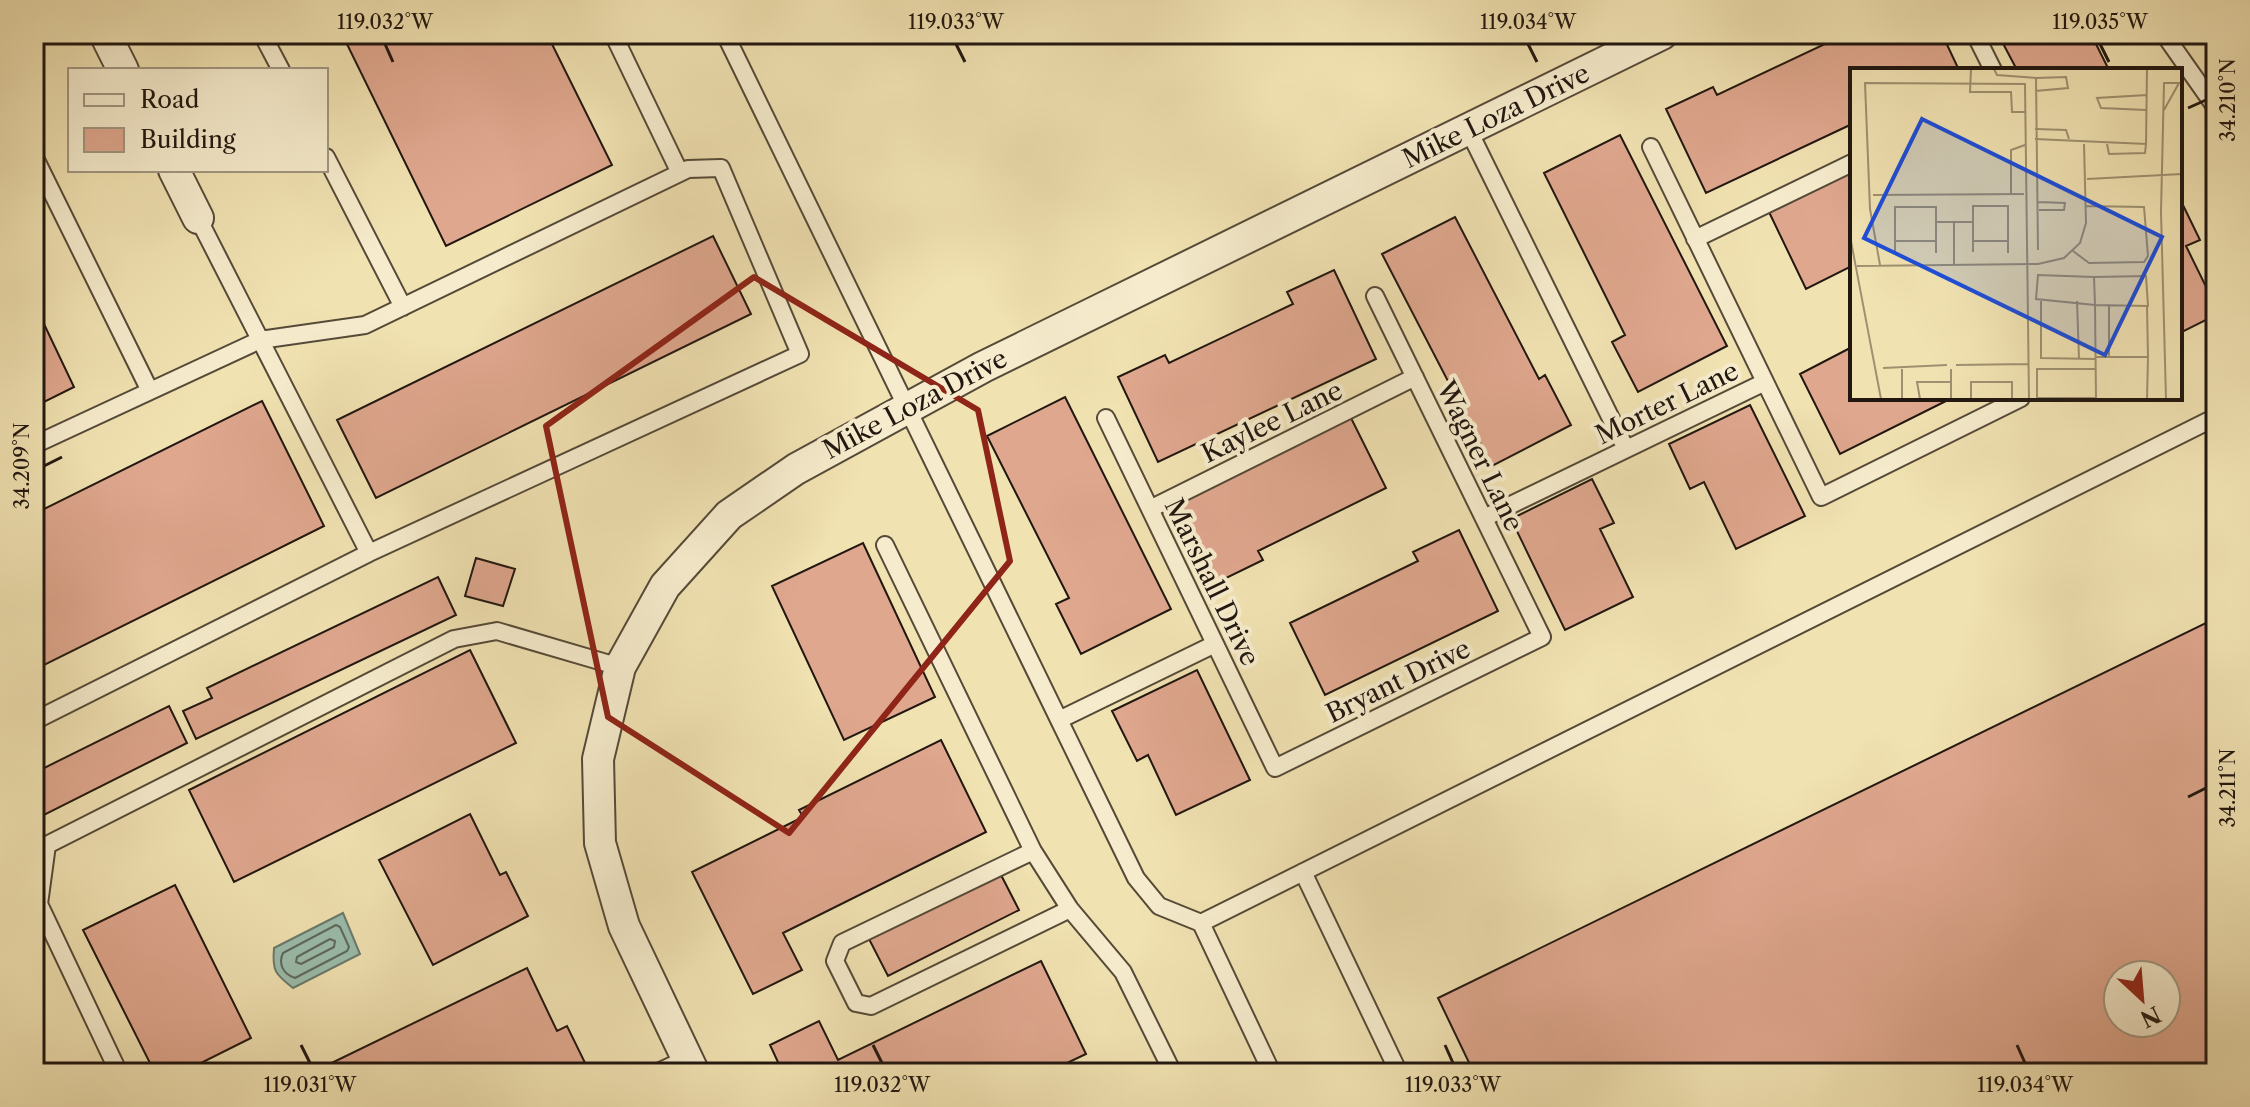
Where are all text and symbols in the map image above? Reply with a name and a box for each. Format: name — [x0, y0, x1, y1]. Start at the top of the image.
text: 119.032°W — [337, 10, 434, 34]
text: 119.033°W — [908, 10, 1005, 34]
text: 119.034°W — [1480, 10, 1577, 34]
text: 119.035°W — [2052, 10, 2149, 34]
street label: Mike Loza Drive — [1397, 57, 1595, 175]
text: 34.210°N — [2216, 58, 2240, 142]
legend — [68, 68, 328, 172]
inset map — [1850, 68, 2182, 400]
text: Road — [140, 85, 200, 114]
text: Building — [140, 125, 236, 154]
street label: Mike Loza Drive — [817, 342, 1013, 466]
street label: Morter Lane — [1590, 355, 1744, 451]
street label: Kaylee Lane — [1196, 374, 1348, 470]
street label: Wagner Lane — [1429, 375, 1530, 536]
text: 34.209°N — [10, 423, 34, 509]
street label: Marshall Drive — [1158, 493, 1266, 671]
street label: Bryant Drive — [1321, 632, 1475, 730]
text: 34.211°N — [2216, 748, 2240, 828]
north arrow — [2102, 959, 2182, 1039]
text: N — [2136, 1000, 2165, 1033]
text: 119.031°W — [264, 1073, 358, 1097]
text: 119.032°W — [834, 1073, 931, 1097]
text: 119.033°W — [1405, 1073, 1502, 1097]
text: 119.034°W — [1977, 1073, 2074, 1097]

